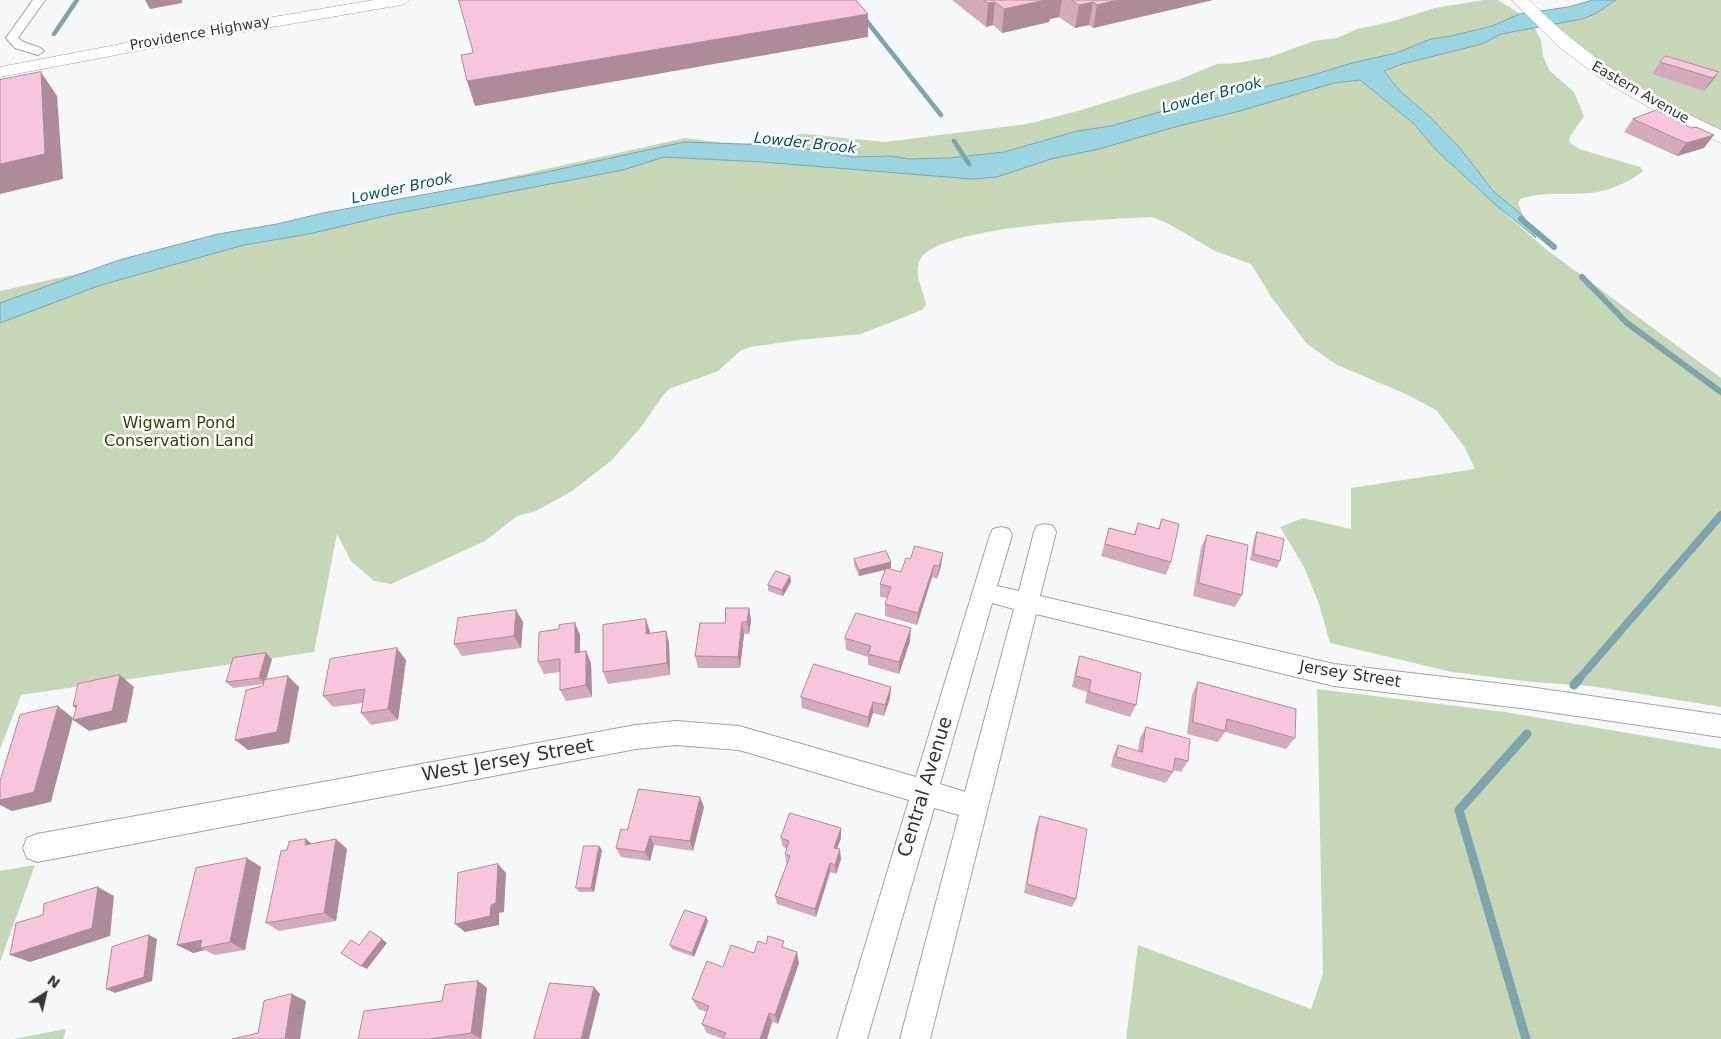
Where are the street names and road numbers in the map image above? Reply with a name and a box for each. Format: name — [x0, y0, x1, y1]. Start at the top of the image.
street label: Providence Highway — [129, 13, 271, 55]
street label: Eastern Avenue — [1588, 58, 1692, 128]
street label: Jersey Street — [1298, 658, 1402, 692]
street label: Central Avenue — [894, 714, 958, 860]
street label: West Jersey Street — [420, 735, 596, 787]

